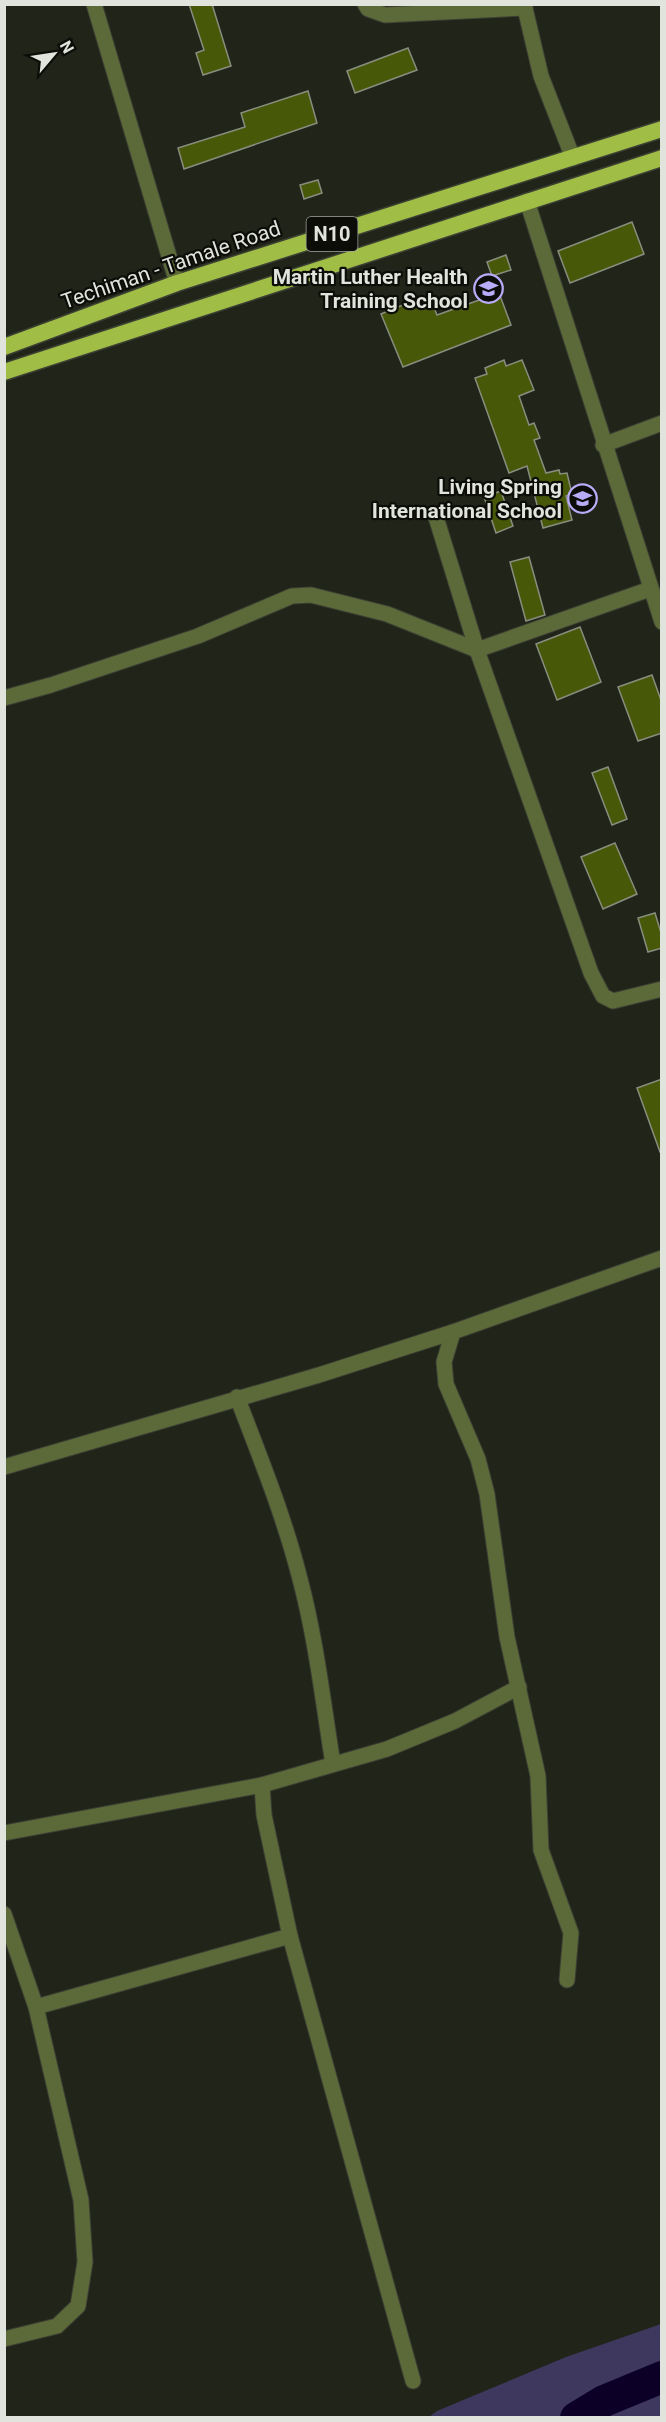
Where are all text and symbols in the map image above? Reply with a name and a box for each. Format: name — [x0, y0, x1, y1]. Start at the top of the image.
north arrow — [24, 24, 84, 84]
text: N — [56, 37, 78, 57]
street label: Techiman - Tamale Road — [58, 216, 284, 314]
road number: N10 — [306, 217, 358, 251]
place label: Martin Luther Health Training School — [273, 265, 468, 313]
school or university icon: Martin Luther Health Training School — [473, 273, 505, 305]
place label: Living Spring International School — [372, 475, 562, 523]
school or university icon: Living Spring International School — [567, 483, 599, 515]

